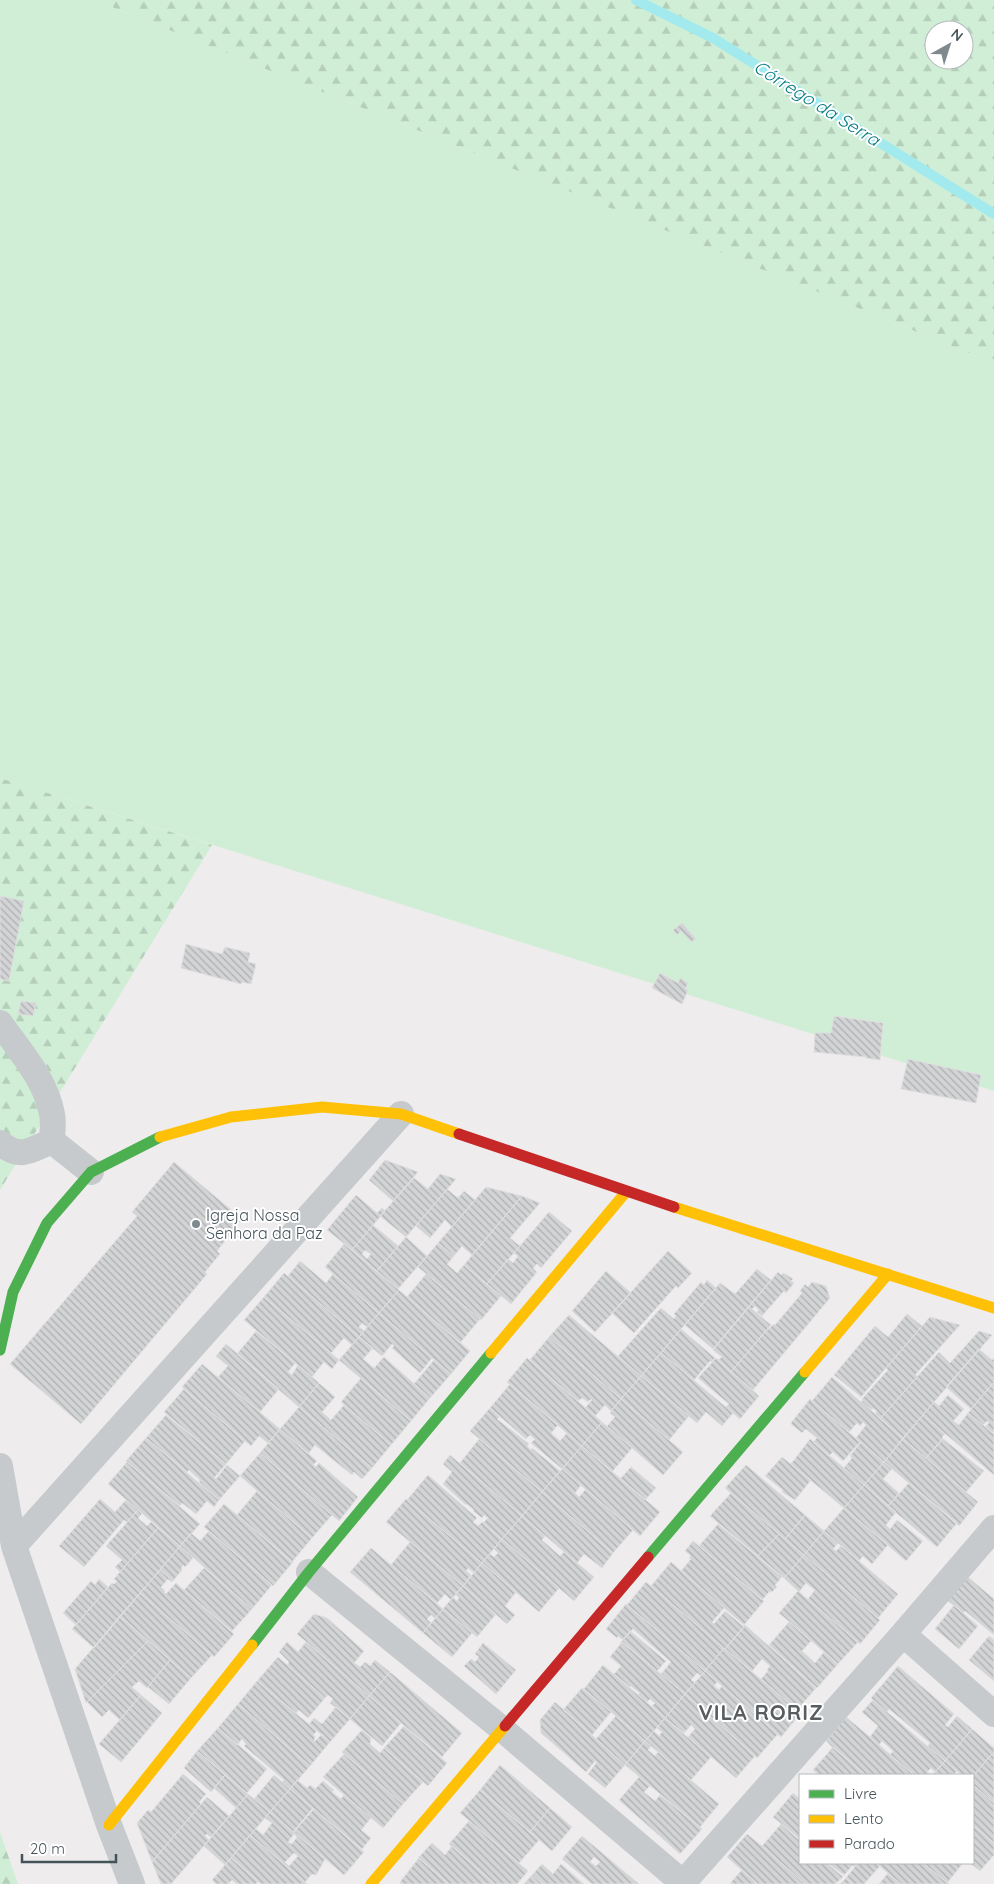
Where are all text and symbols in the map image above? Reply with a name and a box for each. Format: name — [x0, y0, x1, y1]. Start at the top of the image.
north arrow — [924, 20, 974, 70]
text: N — [948, 25, 967, 45]
water label: Córrego da Serra — [750, 55, 885, 152]
place label: Igreja Nossa Senhora da Paz — [206, 1205, 323, 1243]
marker: Igreja Nossa Senhora da Paz — [190, 1218, 202, 1230]
district label: VILA RORIZ — [698, 1699, 824, 1725]
legend — [799, 1774, 974, 1864]
text: Livre — [844, 1784, 877, 1803]
text: Lento — [844, 1809, 883, 1828]
scale bar — [22, 1832, 116, 1864]
text: Parado — [844, 1834, 895, 1853]
text: 20 m — [30, 1839, 65, 1858]

